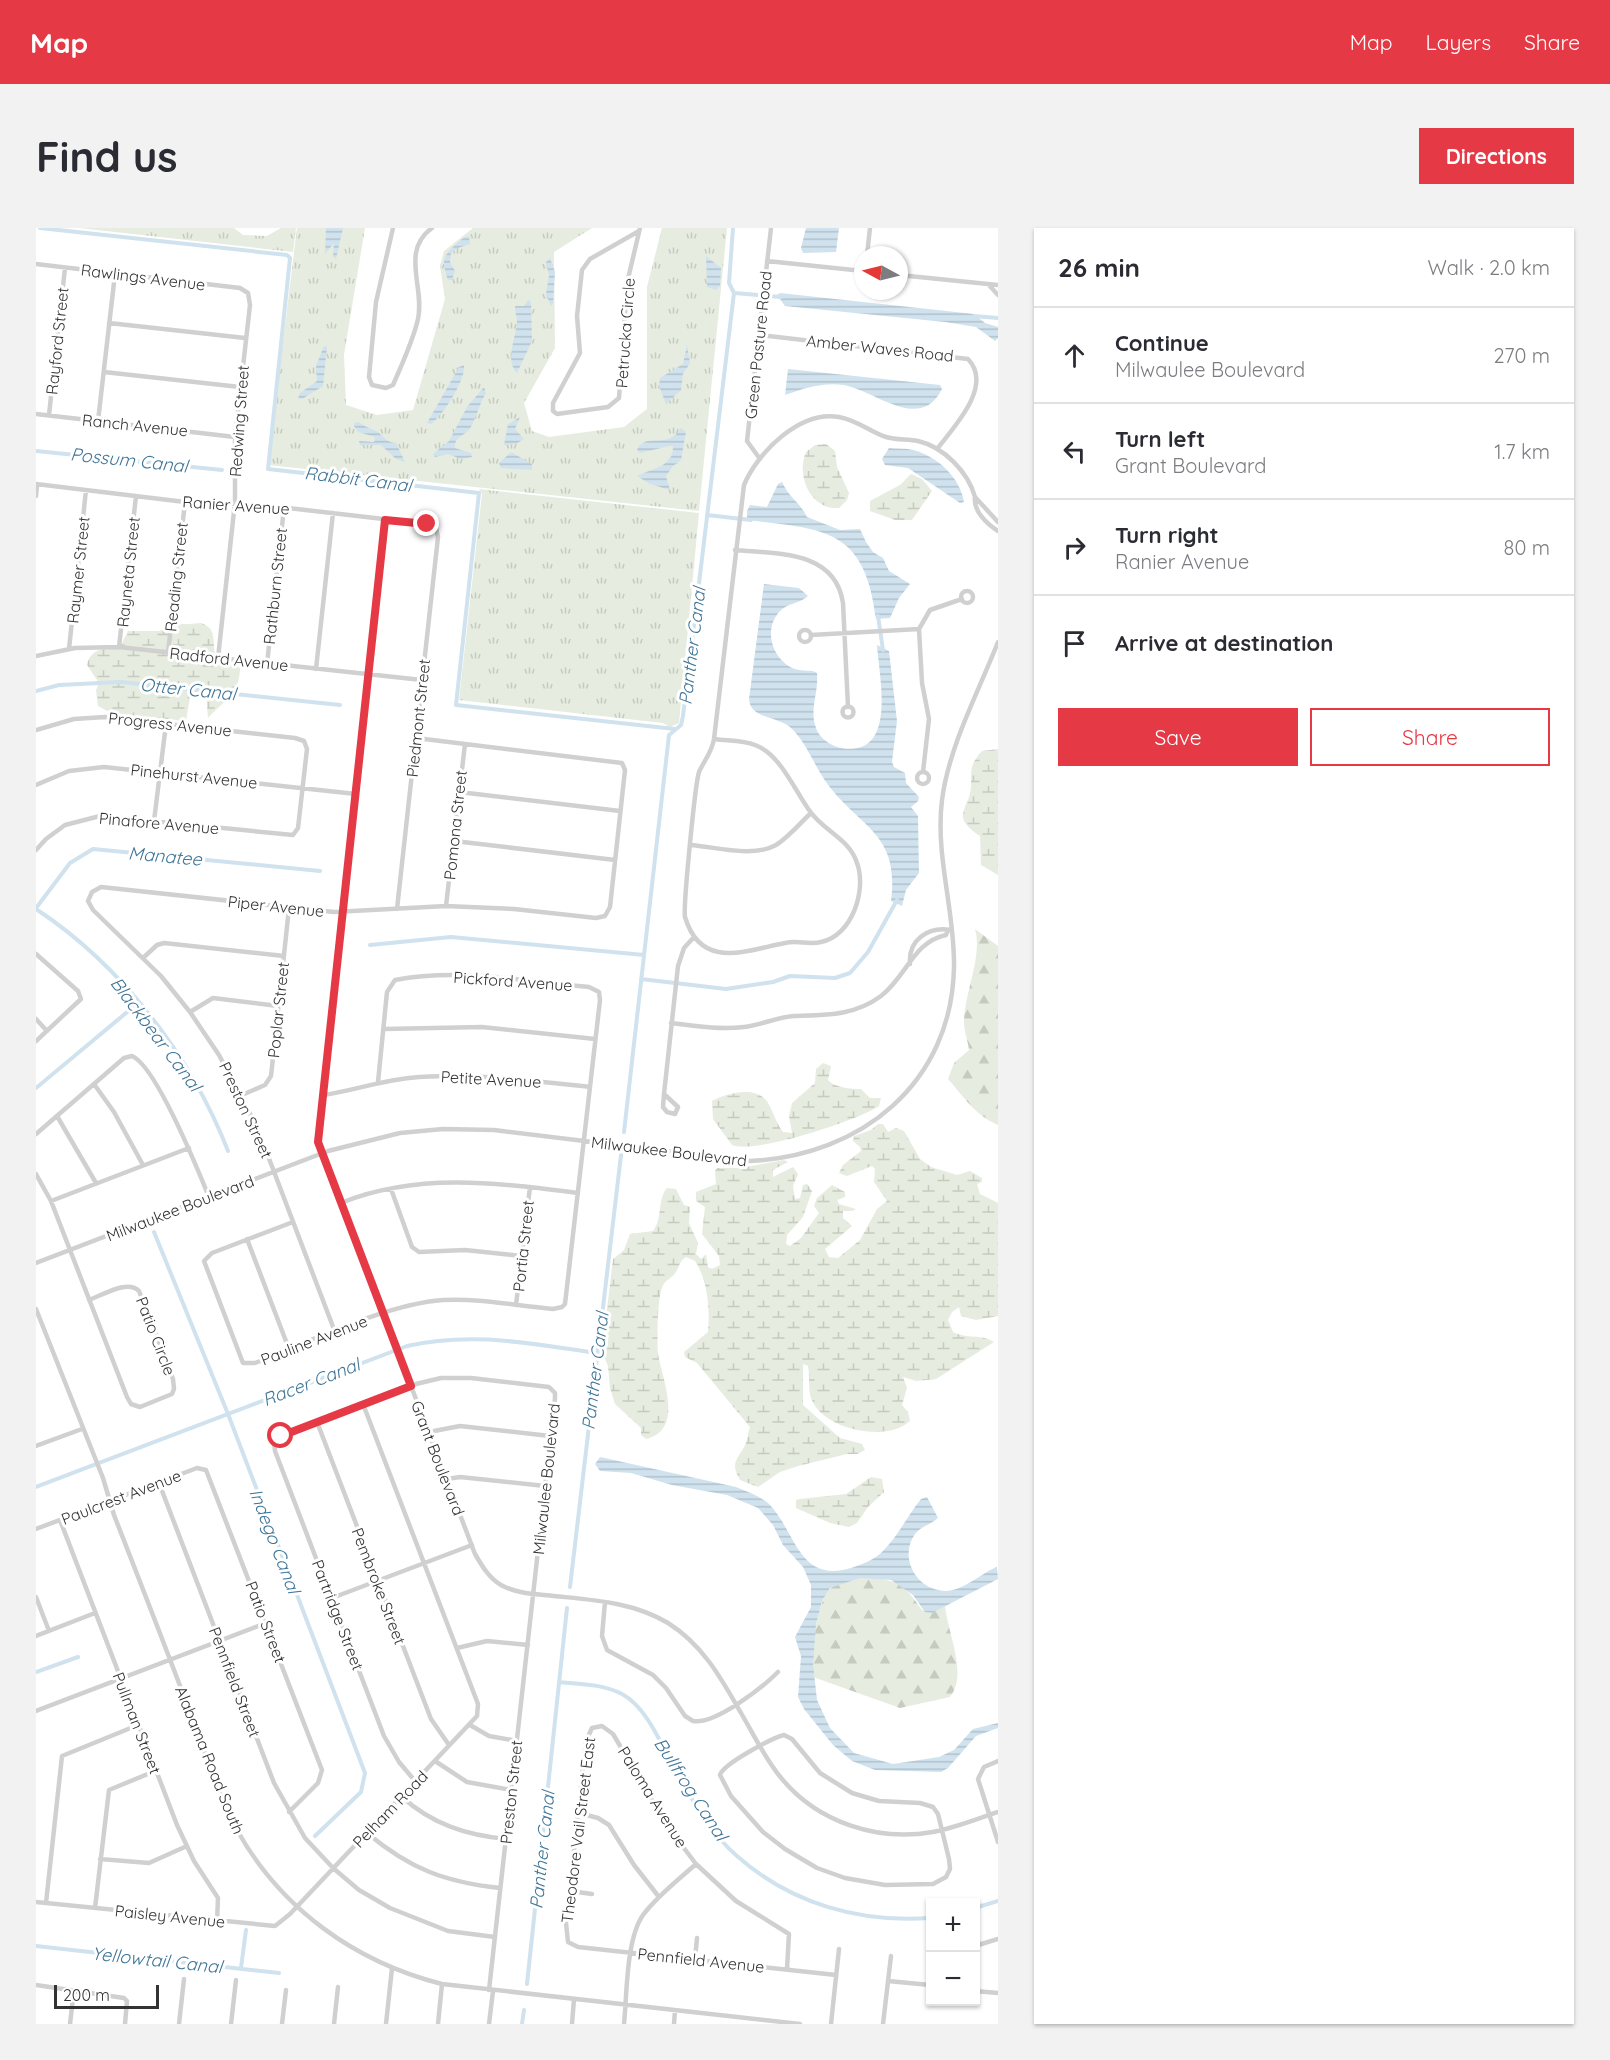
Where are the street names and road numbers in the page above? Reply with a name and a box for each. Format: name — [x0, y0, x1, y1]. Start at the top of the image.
street label: Rawlings Avenue — [80, 259, 206, 295]
street label: Green Pasture Road — [740, 270, 776, 420]
street label: Petrucka Circle — [611, 277, 639, 389]
street label: Rayford Street — [41, 286, 73, 396]
street label: Amber Waves Road — [805, 330, 955, 366]
street label: Redwing Street — [225, 364, 253, 478]
street label: Ranch Avenue — [81, 410, 189, 440]
street label: Ranier Avenue — [182, 491, 290, 519]
street label: Raymer Street — [62, 516, 94, 624]
street label: Rayneta Street — [112, 516, 144, 628]
street label: Reading Street — [160, 521, 192, 633]
street label: Rathburn Street — [259, 527, 291, 645]
street label: Radford Avenue — [168, 643, 290, 675]
street label: Piedmont Street — [402, 658, 434, 778]
street label: Progress Avenue — [107, 708, 233, 740]
street label: Pinehurst Avenue — [129, 759, 259, 793]
street label: Pomona Street — [439, 769, 471, 881]
street label: Pinafore Avenue — [98, 808, 220, 838]
street label: Piper Avenue — [227, 891, 325, 921]
street label: Poplar Street — [263, 961, 293, 1059]
street label: Pickford Avenue — [453, 967, 573, 995]
street label: Preston Street — [215, 1059, 277, 1161]
street label: Petite Avenue — [440, 1066, 542, 1092]
street label: Milwaukee Boulevard — [590, 1132, 748, 1170]
street label: Milwaukee Boulevard — [103, 1171, 257, 1245]
street label: Portia Street — [508, 1199, 538, 1293]
street label: Patio Circle — [132, 1294, 180, 1378]
street label: Pauline Avenue — [258, 1310, 370, 1370]
street label: Grant Boulevard — [407, 1398, 469, 1518]
street label: Milwaulee Boulevard — [528, 1402, 564, 1556]
street label: Paulcrest Avenue — [58, 1465, 184, 1529]
street label: Pembroke Street — [348, 1525, 410, 1647]
street label: Partridge Street — [308, 1557, 368, 1673]
street label: Patio Street — [241, 1578, 291, 1666]
street label: Pennfield Street — [205, 1624, 265, 1740]
street label: Pullman Street — [108, 1669, 166, 1777]
street label: Alabama Road South — [171, 1683, 249, 1837]
street label: Theodore Vail Street East — [557, 1736, 599, 1924]
street label: Preston Street — [496, 1739, 526, 1845]
street label: Paloma Avenue — [614, 1743, 692, 1851]
street label: Pelham Road — [348, 1766, 432, 1852]
street label: Paisley Avenue — [114, 1900, 226, 1932]
street label: Pennfield Avenue — [637, 1943, 765, 1977]

